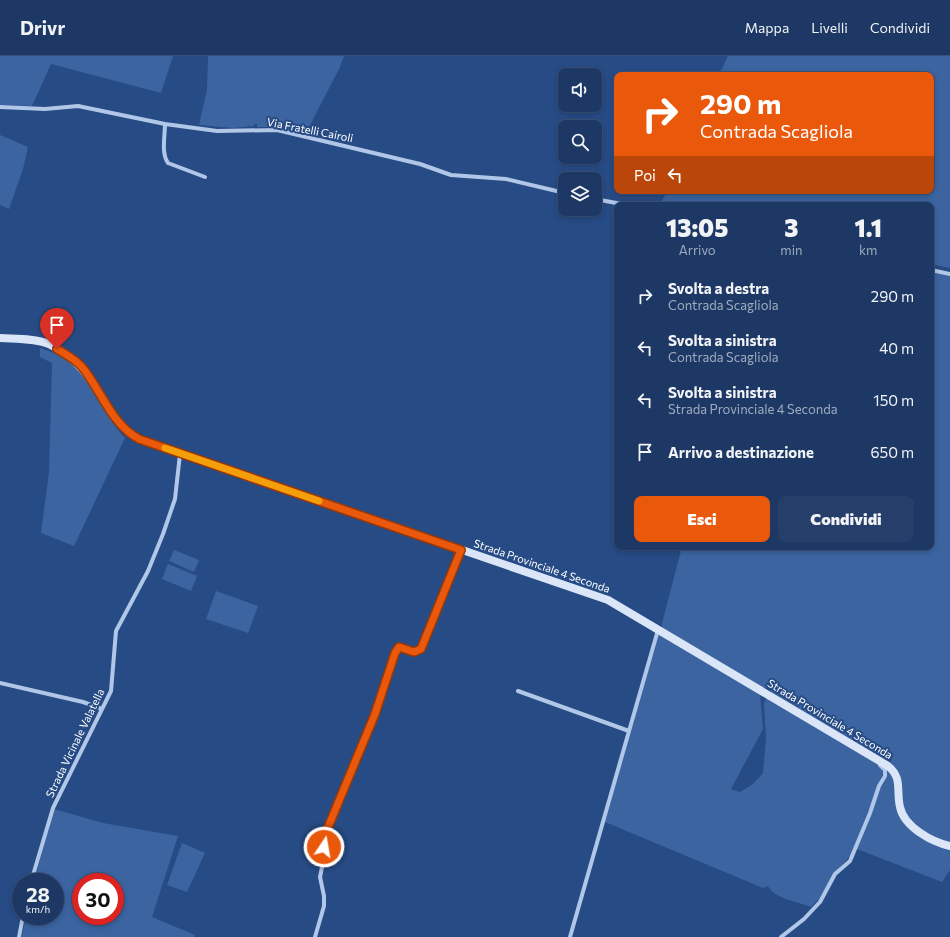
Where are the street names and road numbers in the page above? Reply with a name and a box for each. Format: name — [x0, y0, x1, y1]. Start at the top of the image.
street label: Via Fratelli Cairoli — [266, 115, 355, 144]
street label: Strada Provinciale 4 Seconda — [472, 536, 612, 595]
street label: Strada Provinciale 4 Seconda — [765, 676, 895, 761]
street label: Strada Vicinale Valatella — [43, 686, 107, 799]

